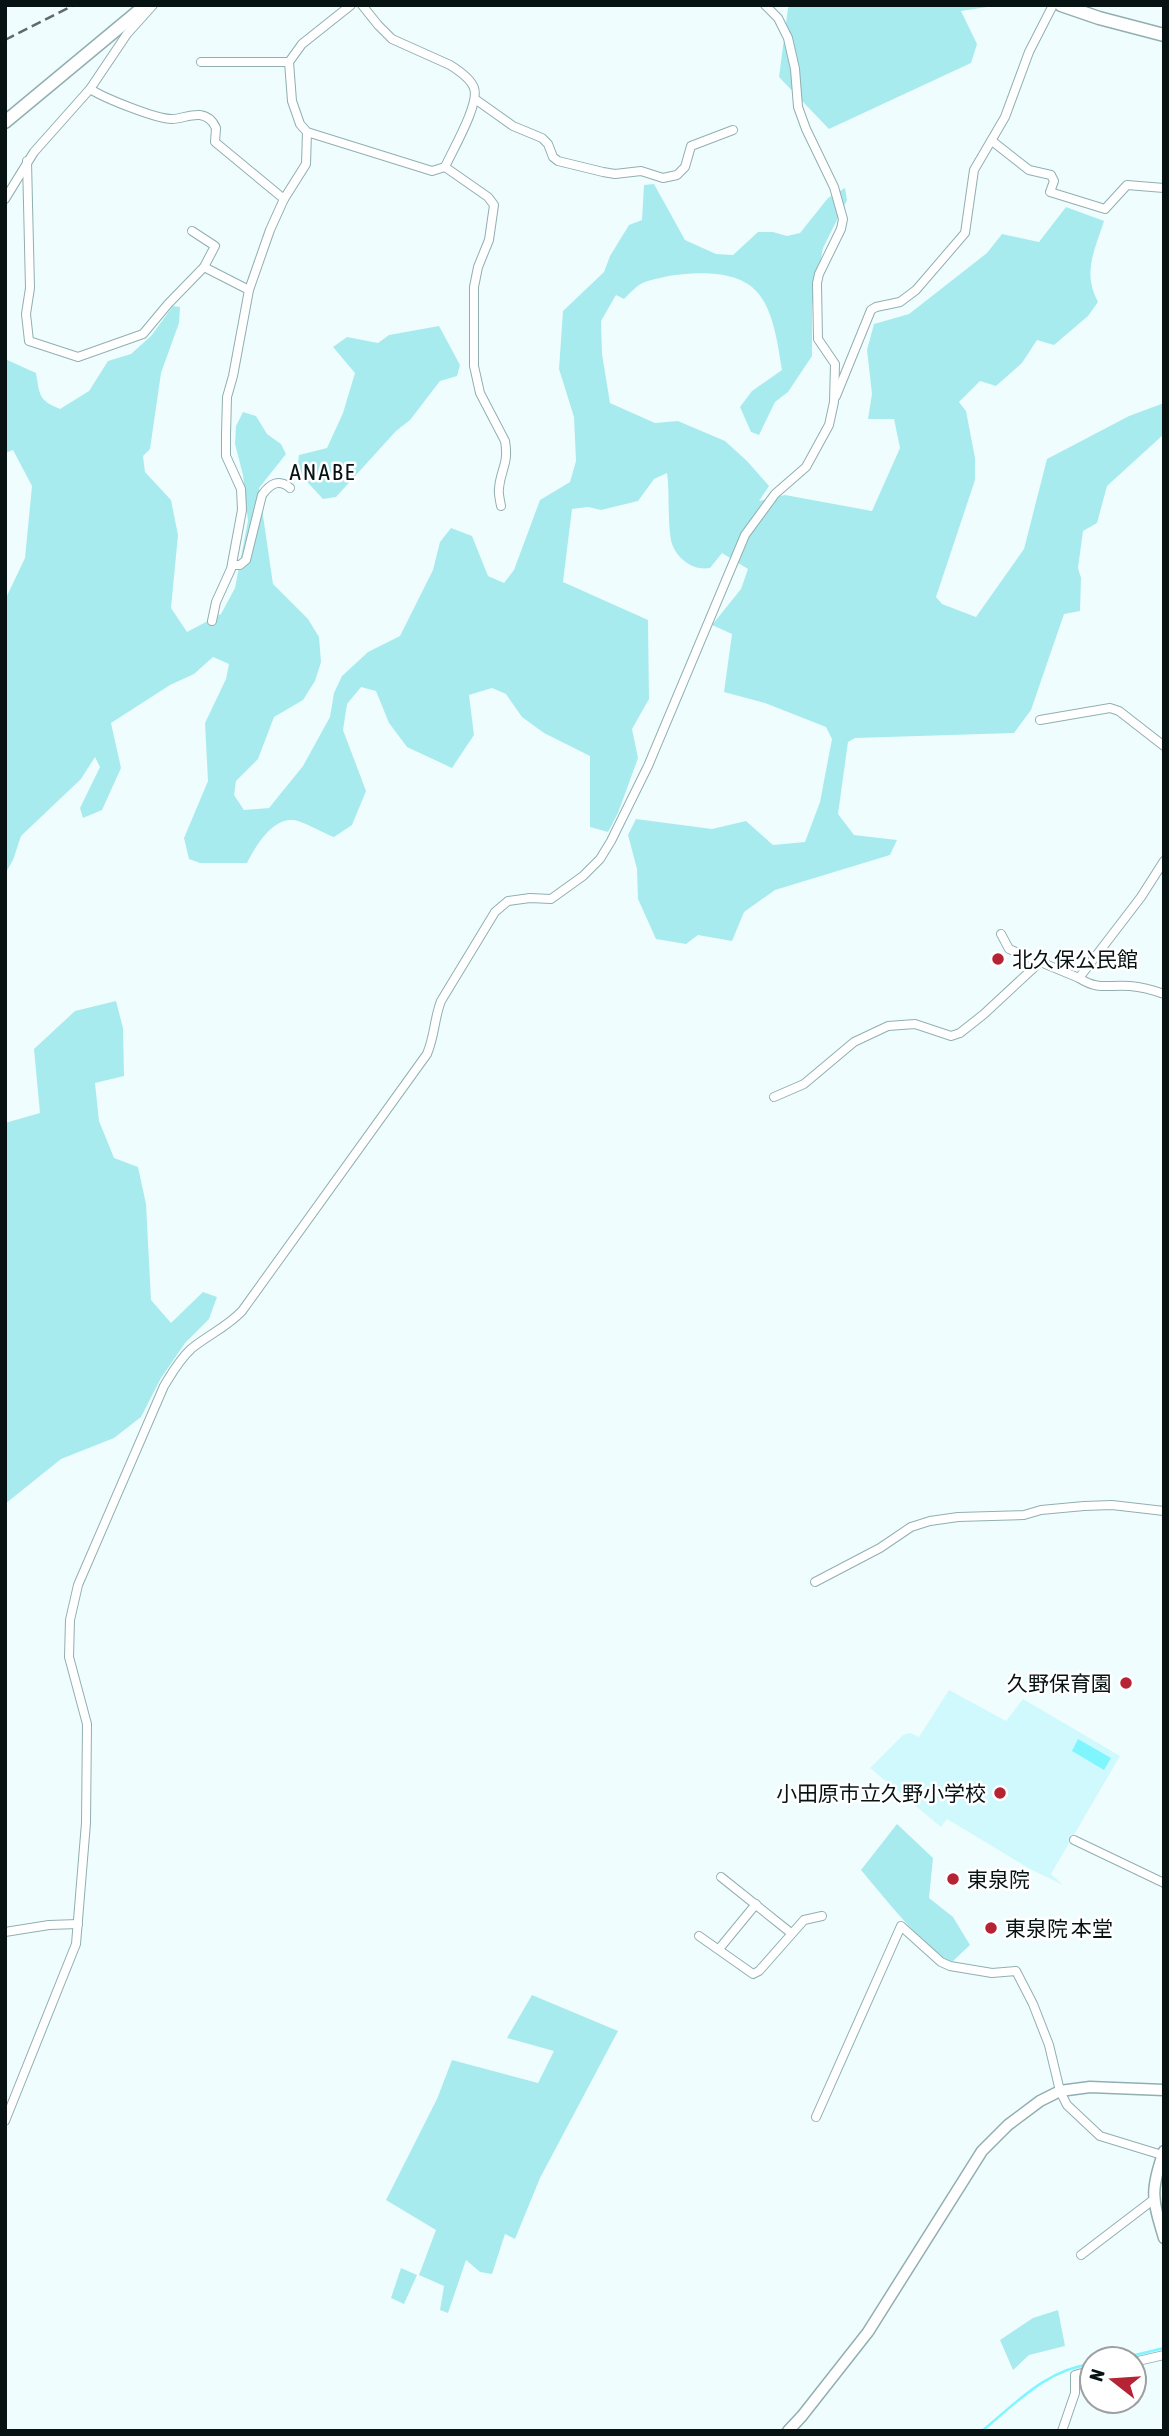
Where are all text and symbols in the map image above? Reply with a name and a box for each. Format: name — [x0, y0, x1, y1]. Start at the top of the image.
district label: ANABE — [290, 459, 356, 485]
place label: 北久保公民館 — [1012, 947, 1138, 971]
marker: 北久保公民館 — [990, 951, 1006, 967]
place label: 久野保育園 — [1007, 1671, 1112, 1695]
marker: 久野保育園 — [1118, 1675, 1134, 1691]
place label: 小田原市立久野小学校 — [776, 1781, 986, 1805]
marker: 小田原市立久野小学校 — [992, 1785, 1008, 1801]
place label: 東泉院 — [967, 1867, 1030, 1891]
marker: 東泉院 — [945, 1871, 961, 1887]
place label: 東泉院 本堂 — [1005, 1916, 1113, 1940]
marker: 東泉院 本堂 — [983, 1920, 999, 1936]
north arrow — [1078, 2345, 1148, 2415]
text: N — [1085, 2366, 1109, 2384]

